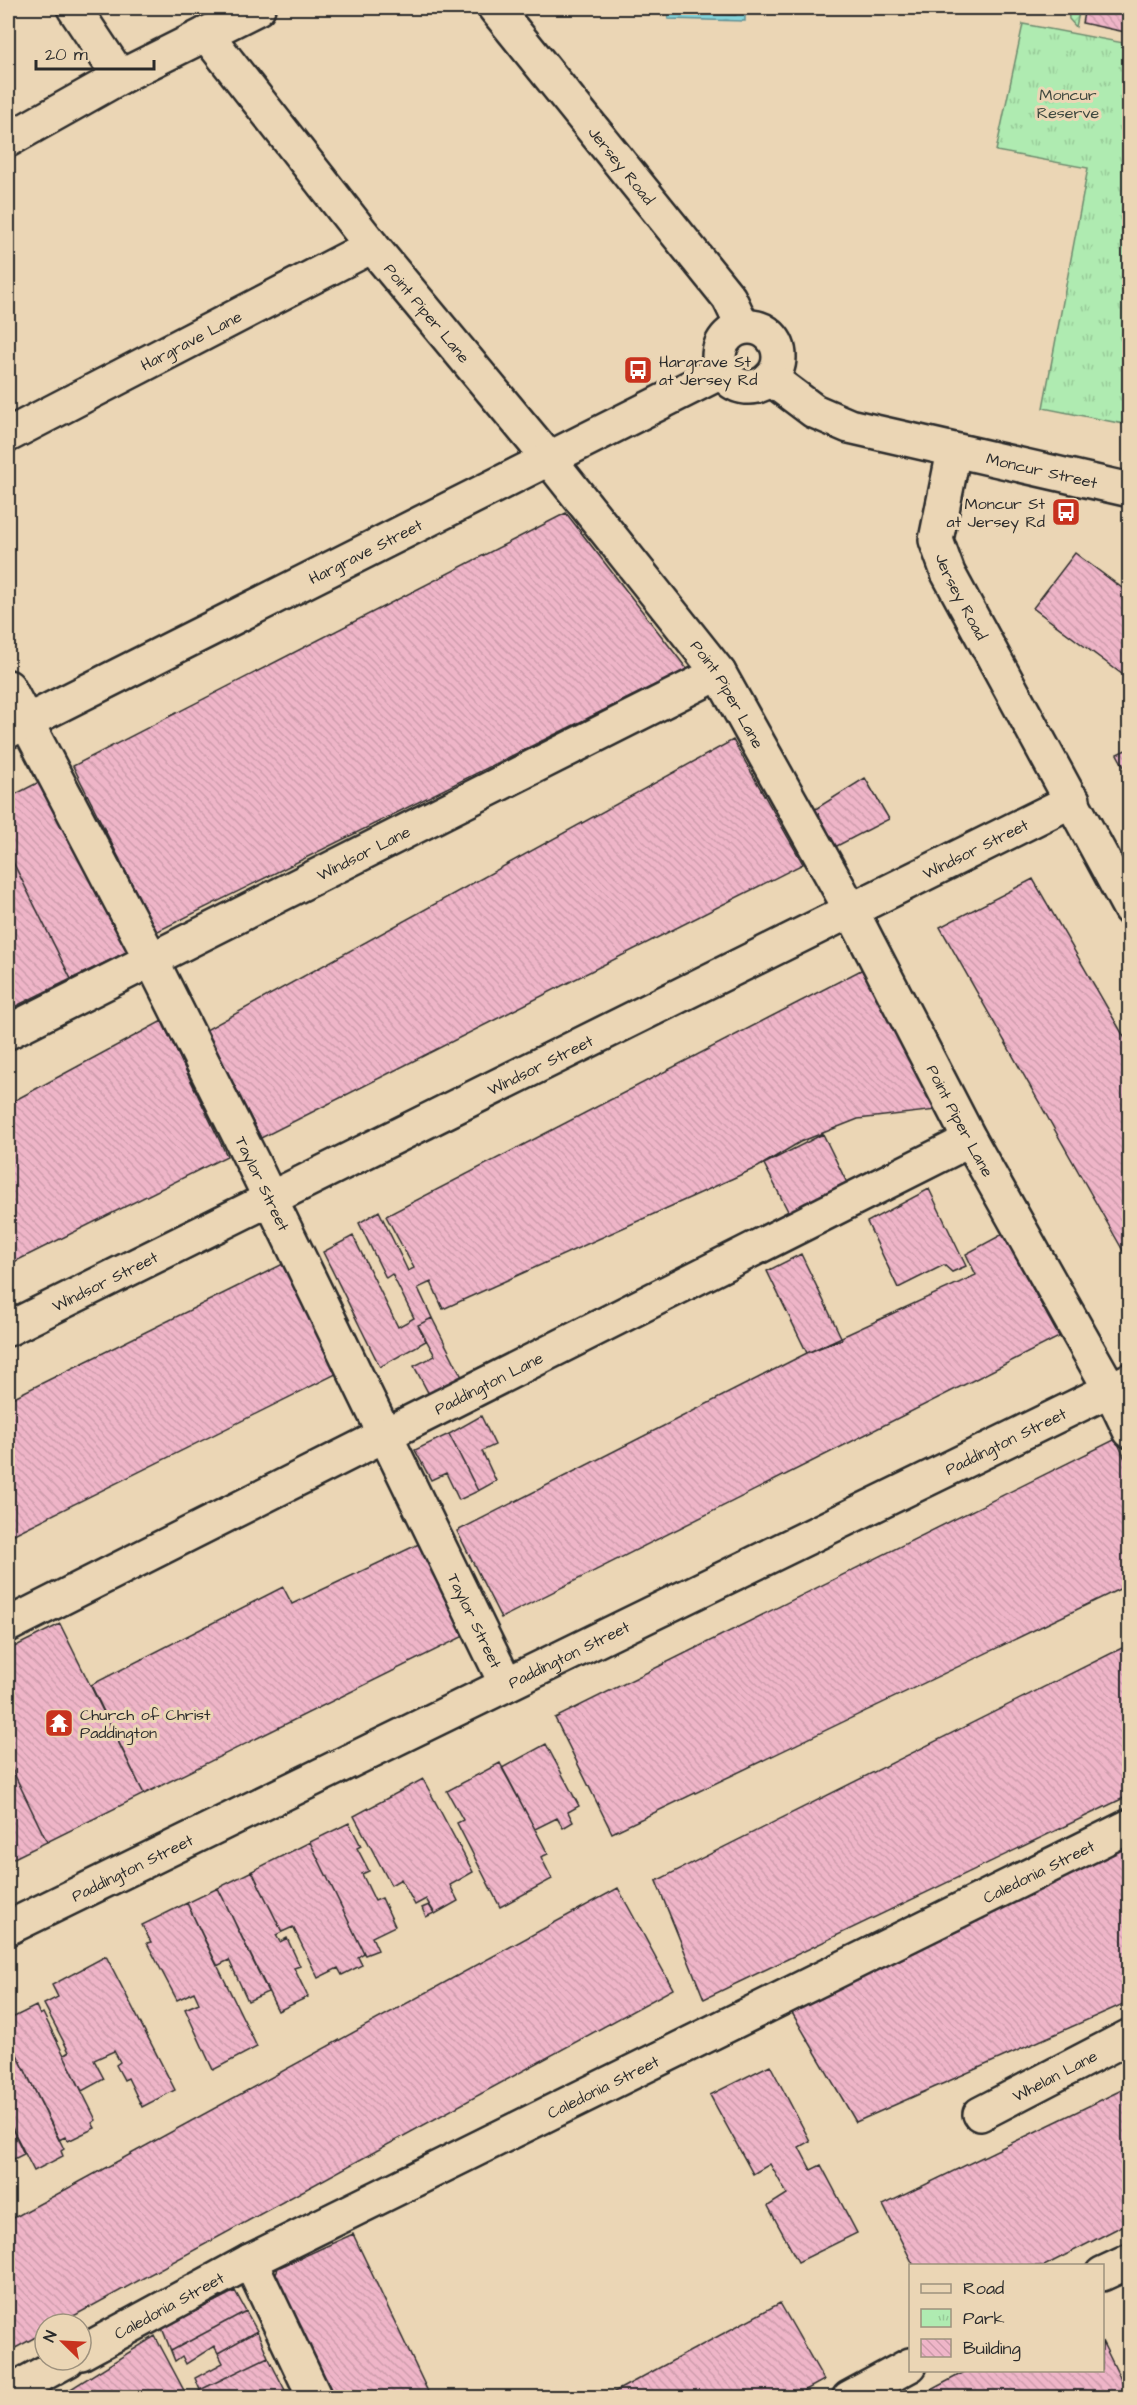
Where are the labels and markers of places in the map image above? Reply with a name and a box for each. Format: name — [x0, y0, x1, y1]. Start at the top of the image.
place label: Hargrave St at Jersey Rd — [659, 351, 757, 392]
bus stop icon: Hargrave St at Jersey Rd — [622, 354, 654, 386]
place label: Moncur St at Jersey Rd — [947, 493, 1046, 534]
bus stop icon: Moncur St at Jersey Rd — [1050, 496, 1082, 528]
place label: Church of Christ Paddington — [80, 1704, 211, 1745]
temple icon: Church of Christ Paddington — [43, 1707, 75, 1739]

